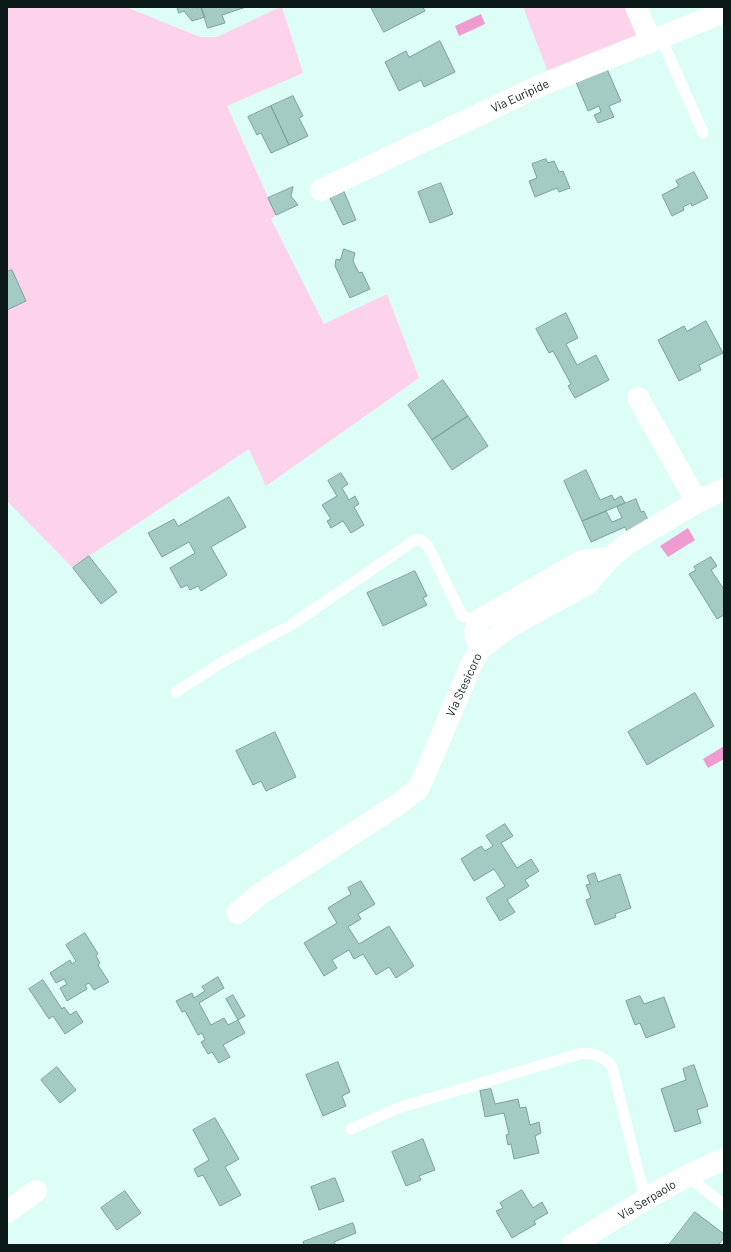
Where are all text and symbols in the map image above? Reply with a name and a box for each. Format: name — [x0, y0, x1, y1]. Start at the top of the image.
street label: Via Euripide — [489, 76, 551, 116]
street label: Via Stesicoro — [443, 651, 485, 719]
street label: Via Serpaolo — [615, 1177, 679, 1223]

